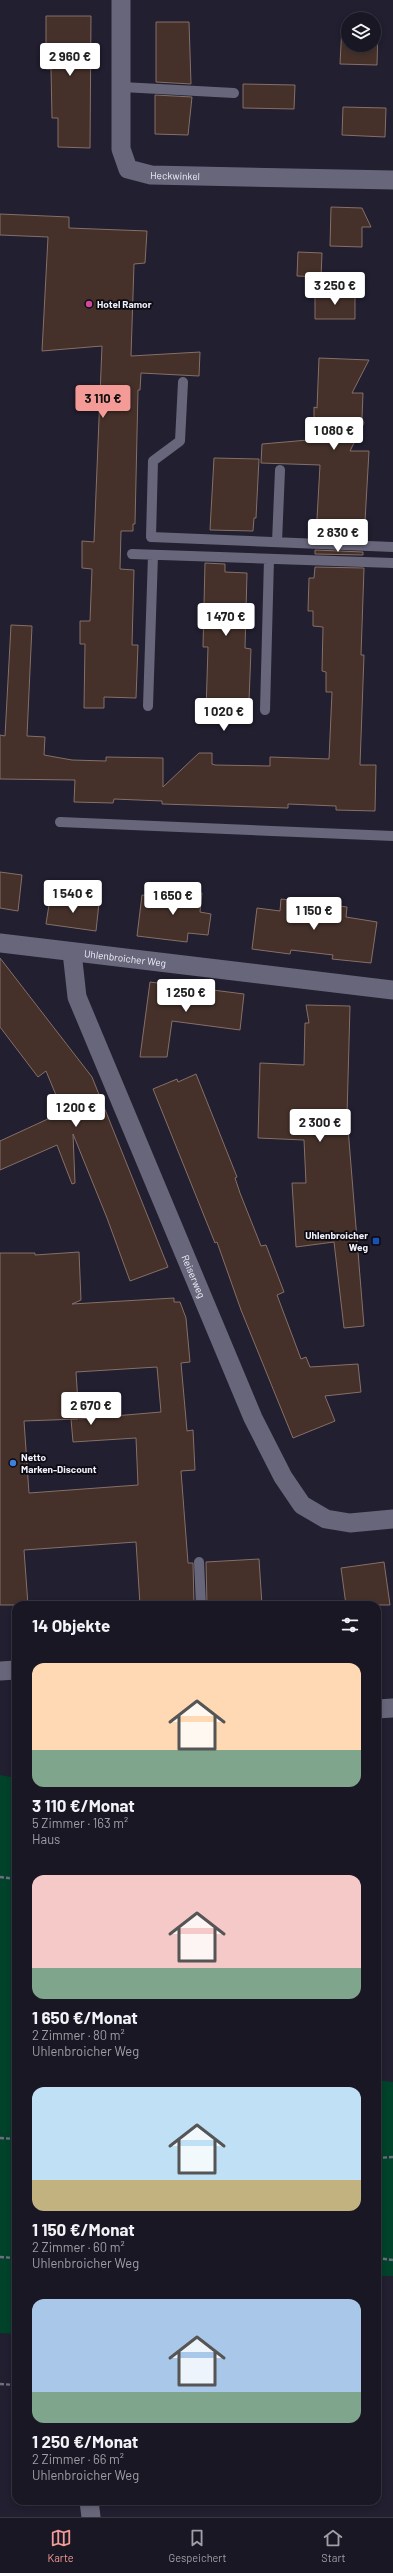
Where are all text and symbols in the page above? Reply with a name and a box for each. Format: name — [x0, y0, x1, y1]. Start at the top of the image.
map controls — [341, 12, 381, 52]
button: layers — [341, 12, 381, 52]
pin: 2 960 € — [33, 43, 107, 77]
text: 2 960 € — [49, 48, 91, 64]
street label: Heckwinkel — [150, 169, 200, 182]
pin: 3 250 € — [298, 272, 372, 306]
text: 3 250 € — [314, 277, 356, 293]
place label: Hotel Ramor — [97, 298, 152, 310]
marker: Hotel Ramor — [84, 299, 94, 309]
pin: 3 110 € — [66, 385, 140, 419]
text: 3 110 € — [84, 390, 122, 406]
pin: 1 080 € — [297, 417, 371, 451]
text: 1 080 € — [314, 422, 354, 438]
pin: 2 830 € — [301, 519, 375, 553]
text: 2 830 € — [317, 524, 359, 540]
pin: 1 470 € — [189, 603, 263, 637]
text: 1 470 € — [207, 608, 245, 624]
pin: 1 020 € — [187, 698, 261, 732]
text: 1 020 € — [204, 703, 244, 719]
pin: 1 540 € — [36, 880, 110, 914]
pin: 1 650 € — [136, 882, 210, 916]
text: 1 540 € — [53, 885, 93, 901]
text: 1 650 € — [153, 887, 193, 903]
pin: 1 150 € — [277, 897, 351, 931]
text: 1 150 € — [295, 902, 333, 918]
street label: Uhlenbroicher Weg — [83, 947, 167, 969]
pin: 1 250 € — [149, 979, 223, 1013]
text: 1 250 € — [166, 984, 206, 1000]
pin: 1 200 € — [39, 1094, 113, 1128]
text: 1 200 € — [56, 1099, 96, 1115]
pin: 2 300 € — [283, 1109, 357, 1143]
text: 2 300 € — [299, 1114, 341, 1130]
place label: Uhlenbroicher Weg — [305, 1229, 368, 1253]
marker: Uhlenbroicher Weg — [371, 1236, 381, 1246]
street label: Reiserweg — [179, 1253, 208, 1300]
pin: 2 670 € — [54, 1392, 128, 1426]
text: 2 670 € — [70, 1397, 112, 1413]
place label: Netto Marken-Discount — [21, 1451, 97, 1475]
marker: Netto Marken-Discount — [8, 1458, 18, 1468]
icon: filters — [339, 1614, 361, 1636]
text: 14 Objekte — [32, 1615, 110, 1635]
icon: home — [161, 1689, 233, 1761]
text: 3 110 €/Monat — [32, 1795, 135, 1815]
text: 5 Zimmer · 163 m² — [32, 1815, 128, 1831]
text: Haus — [32, 1831, 60, 1847]
icon: home — [161, 1901, 233, 1973]
text: 1 650 €/Monat — [32, 2007, 138, 2027]
text: 2 Zimmer · 80 m² — [32, 2027, 125, 2043]
text: Uhlenbroicher Weg — [32, 2043, 139, 2059]
icon: home — [161, 2113, 233, 2185]
text: 1 150 €/Monat — [32, 2219, 135, 2239]
text: 2 Zimmer · 60 m² — [32, 2239, 125, 2255]
text: Uhlenbroicher Weg — [32, 2255, 139, 2271]
icon: home — [161, 2325, 233, 2397]
text: 1 250 €/Monat — [32, 2431, 138, 2451]
text: 2 Zimmer · 66 m² — [32, 2451, 124, 2467]
text: Uhlenbroicher Weg — [32, 2467, 139, 2483]
tab: Karte — [47, 2527, 74, 2564]
tab: Gespeichert — [168, 2527, 227, 2564]
tab: Start — [321, 2527, 346, 2564]

